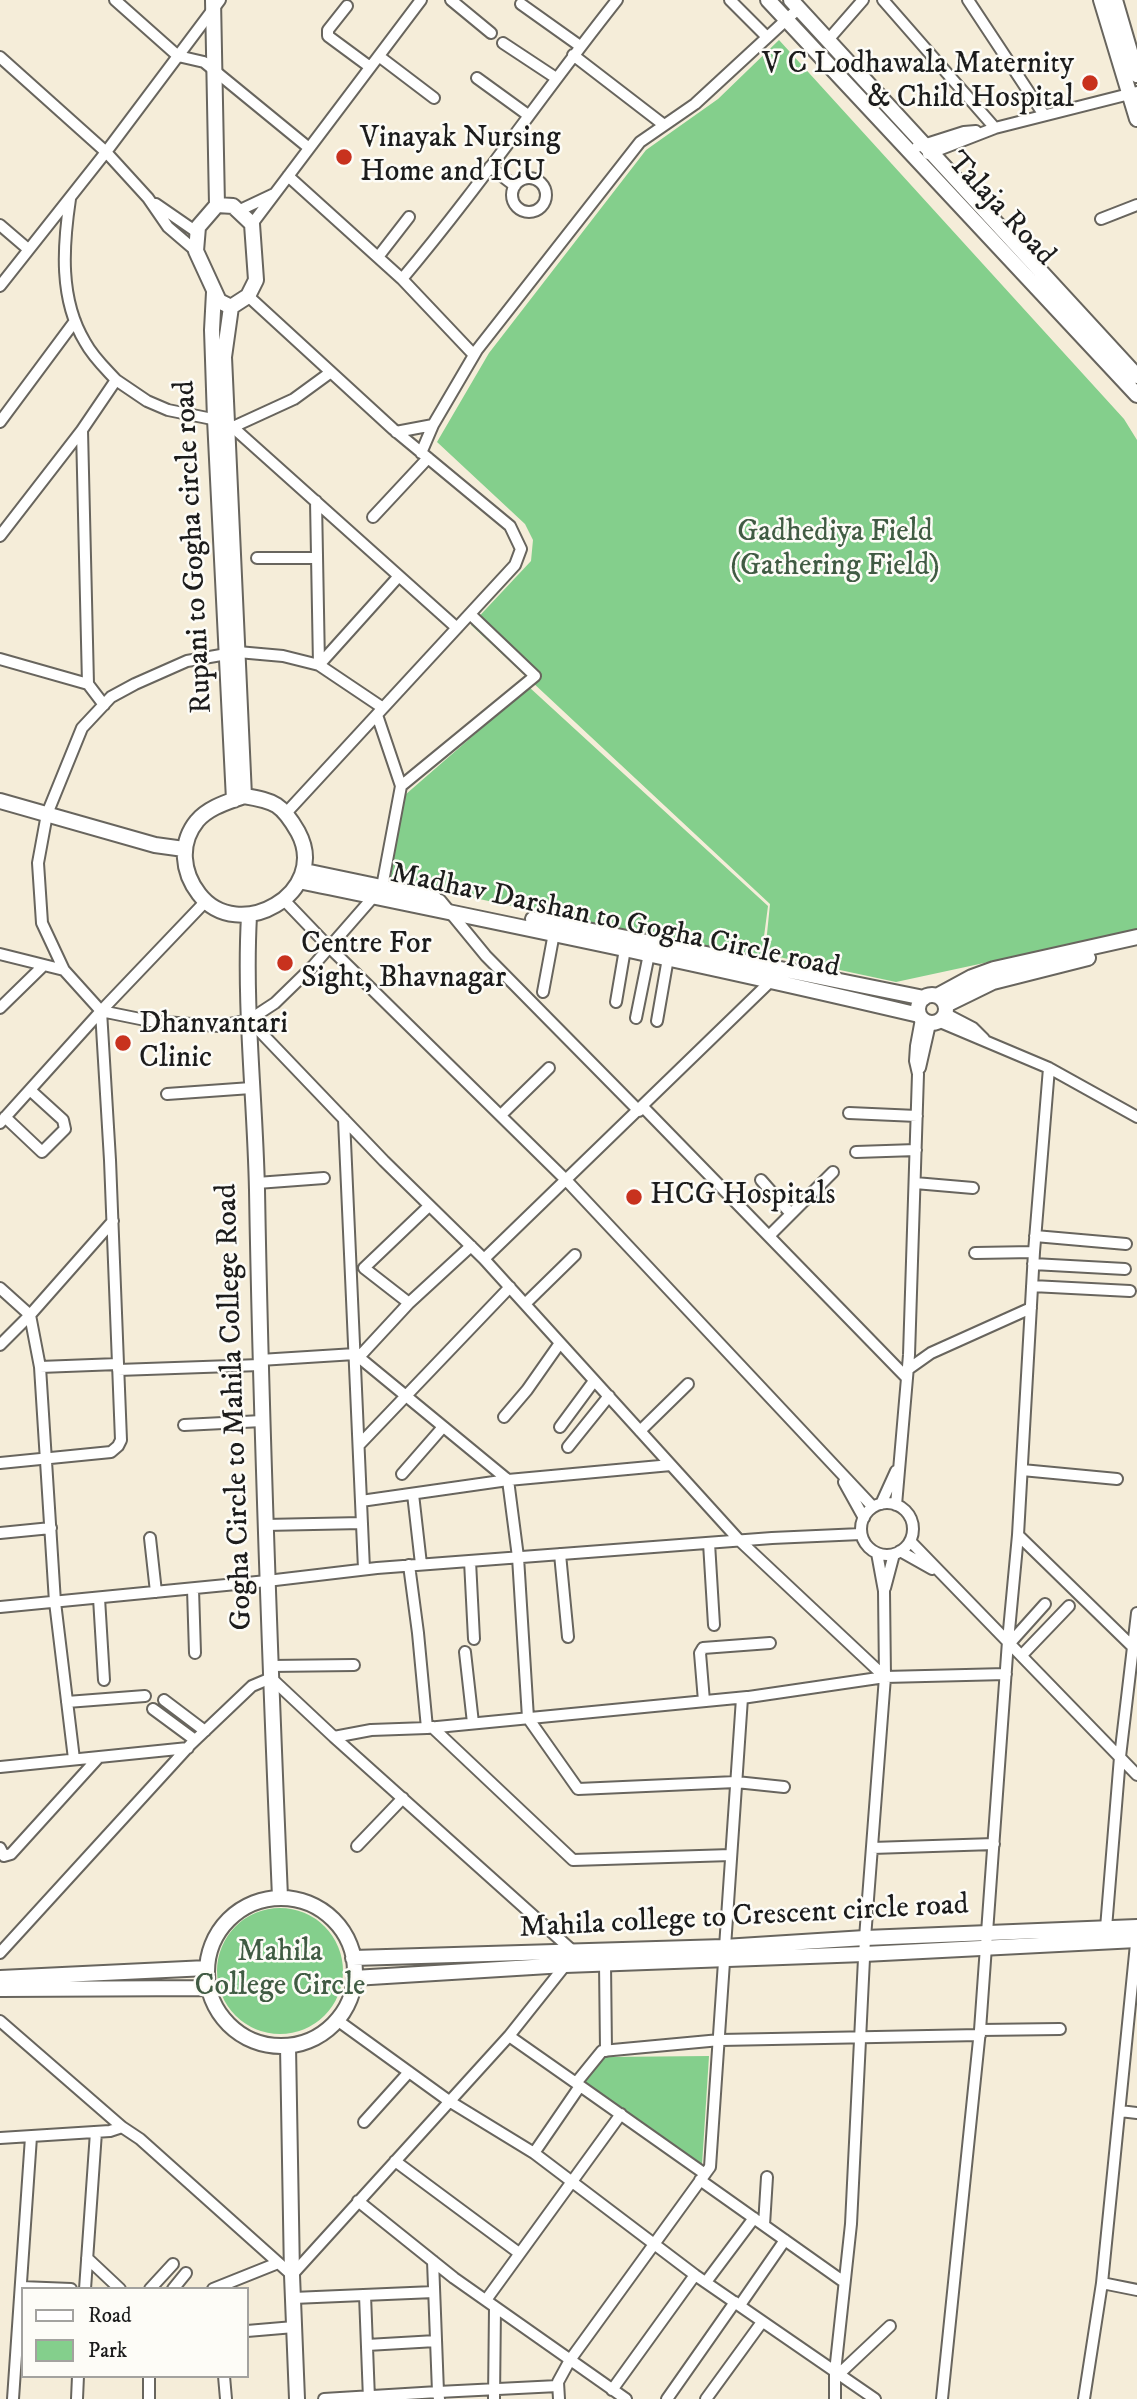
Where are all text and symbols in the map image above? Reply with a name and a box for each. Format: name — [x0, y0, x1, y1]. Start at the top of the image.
place label: V C Lodhawala Maternity & Child Hospital — [762, 48, 1074, 118]
marker: V C Lodhawala Maternity & Child Hospital — [1080, 73, 1100, 93]
place label: Vinayak Nursing Home and ICU — [360, 122, 561, 192]
street label: Talaja Road — [938, 145, 1062, 275]
marker: Vinayak Nursing Home and ICU — [334, 147, 354, 167]
street label: Rupani to Gogha circle road — [168, 379, 222, 715]
park label: Gadhediya Field (Gathering Field) — [730, 516, 940, 586]
street label: Madhav Darshan to Gogha Circle road — [387, 857, 843, 987]
place label: Centre For Sight, Bhavnagar — [301, 928, 506, 998]
marker: Centre For Sight, Bhavnagar — [275, 953, 295, 973]
place label: Dhanvantari Clinic — [139, 1008, 288, 1078]
marker: Dhanvantari Clinic — [113, 1033, 133, 1053]
place label: HCG Hospitals — [650, 1179, 836, 1215]
street label: Gogha Circle to Mahila College Road — [210, 1183, 262, 1631]
marker: HCG Hospitals — [624, 1187, 644, 1207]
street label: Mahila college to Crescent circle road — [518, 1888, 970, 1948]
park label: Mahila College Circle — [194, 1936, 366, 2007]
legend — [21, 2287, 248, 2378]
text: Road — [88, 2303, 132, 2329]
text: Park — [88, 2338, 127, 2364]

